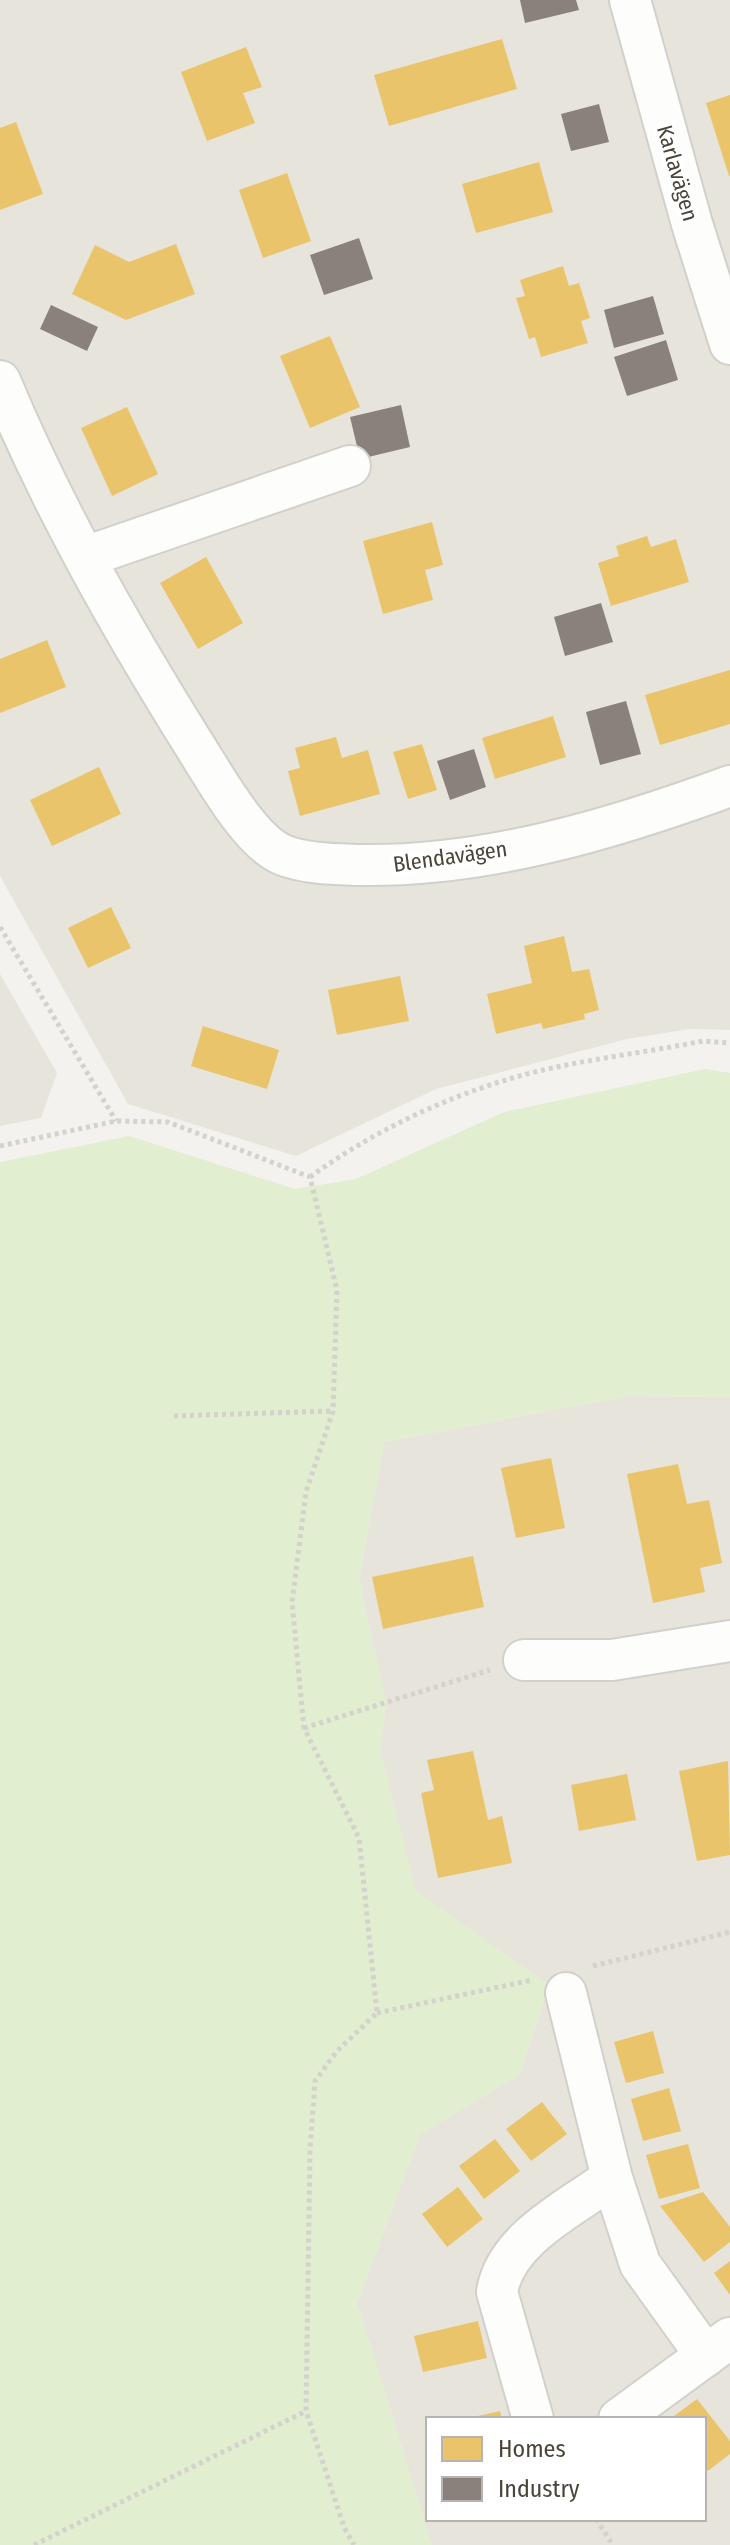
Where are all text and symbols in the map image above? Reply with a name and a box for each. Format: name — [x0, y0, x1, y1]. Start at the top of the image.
street label: Karlavägen — [651, 122, 704, 224]
street label: Blendavägen — [391, 835, 509, 878]
legend — [426, 2417, 706, 2521]
text: Homes — [498, 2435, 566, 2463]
text: Industry — [498, 2475, 580, 2503]

